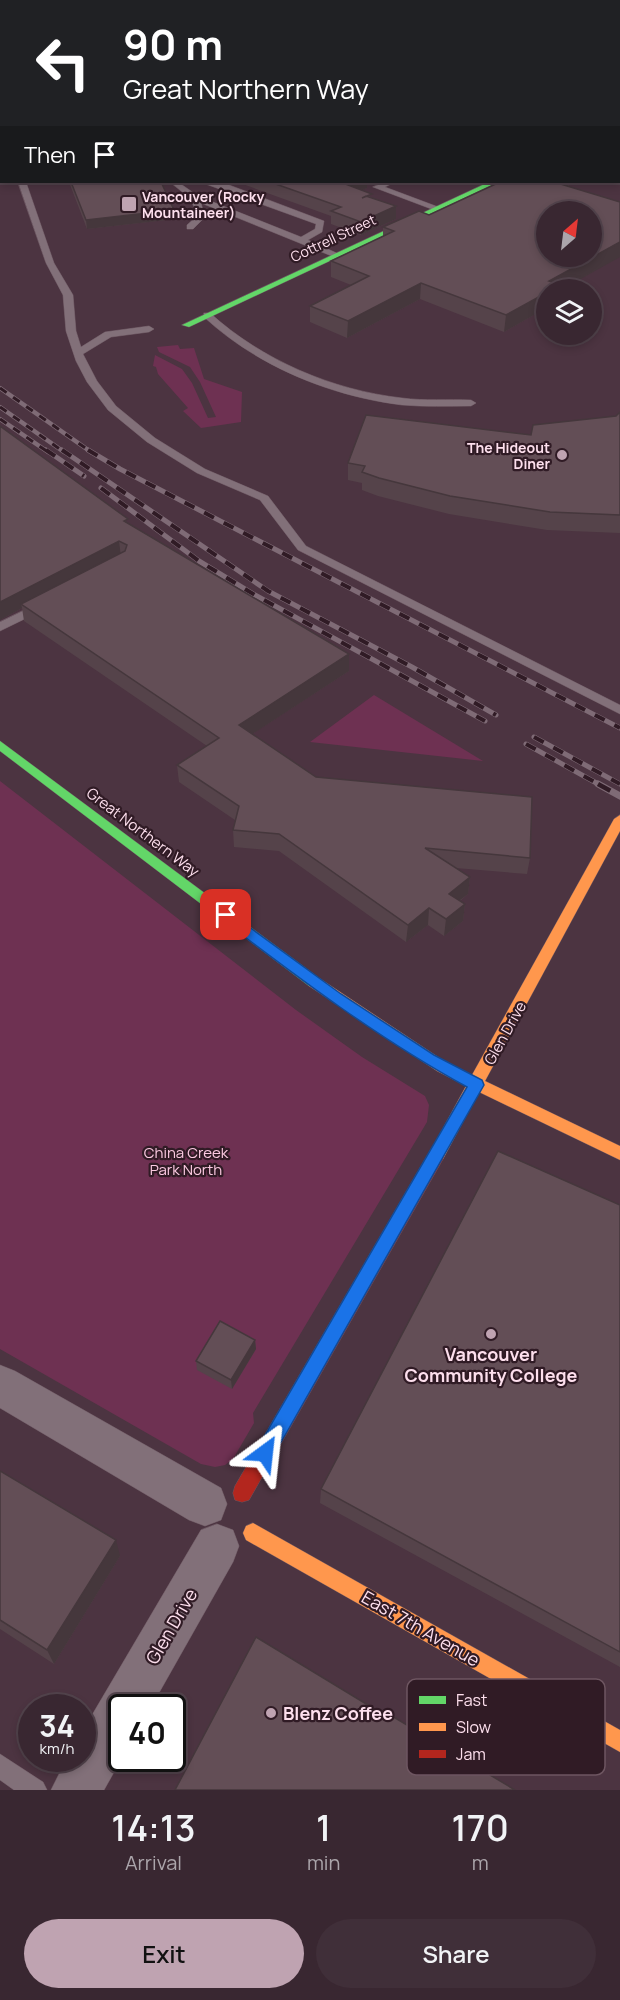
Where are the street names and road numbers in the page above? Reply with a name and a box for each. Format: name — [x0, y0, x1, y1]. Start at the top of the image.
street label: Cottrell Street — [287, 210, 379, 266]
street label: Great Northern Way — [82, 783, 204, 882]
street label: Glen Drive — [479, 997, 531, 1069]
street label: Glen Drive — [140, 1584, 202, 1668]
street label: East 7th Avenue — [358, 1584, 484, 1672]

